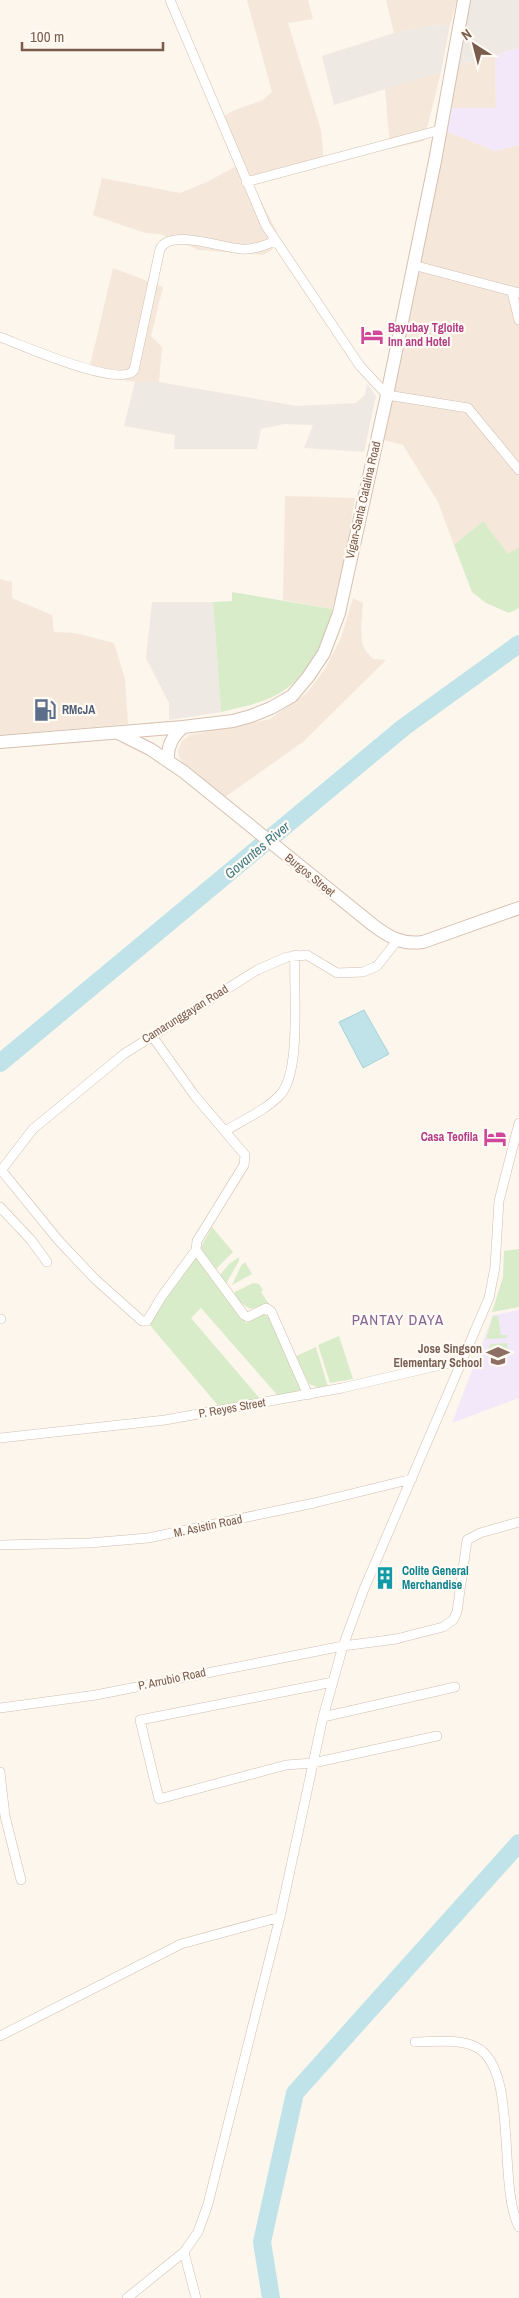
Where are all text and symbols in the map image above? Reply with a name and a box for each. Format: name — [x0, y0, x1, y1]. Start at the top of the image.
scale bar — [22, 20, 164, 52]
north arrow — [449, 20, 499, 70]
text: N — [458, 25, 475, 44]
text: 100 m — [30, 26, 64, 47]
place label: Bayubay Tgloite Inn and Hotel — [388, 320, 465, 350]
hotel icon: Bayubay Tgloite Inn and Hotel — [359, 322, 385, 348]
street label: Vigan-Santa Catalina Road — [342, 440, 384, 560]
fuel station icon: RMcJA — [32, 697, 58, 723]
place label: RMcJA — [62, 702, 96, 718]
water label: Govantes River — [221, 817, 294, 883]
street label: Burgos Street — [282, 850, 339, 900]
street label: Camarunggayan Road — [139, 981, 231, 1047]
hotel icon: Casa Teofila — [482, 1124, 508, 1150]
place label: Casa Teofila — [421, 1129, 479, 1145]
district label: PANTAY DAYA — [352, 1309, 444, 1330]
place label: Jose Singson Elementary School — [393, 1341, 482, 1371]
school or university icon: Jose Singson Elementary School — [485, 1343, 511, 1369]
street label: P. Reyes Street — [197, 1394, 267, 1422]
street label: M. Asistin Road — [172, 1511, 244, 1541]
place label: Colite General Merchandise — [402, 1563, 469, 1593]
building icon: Colite General Merchandise — [372, 1565, 398, 1591]
street label: P. Arrubio Road — [137, 1664, 207, 1694]

